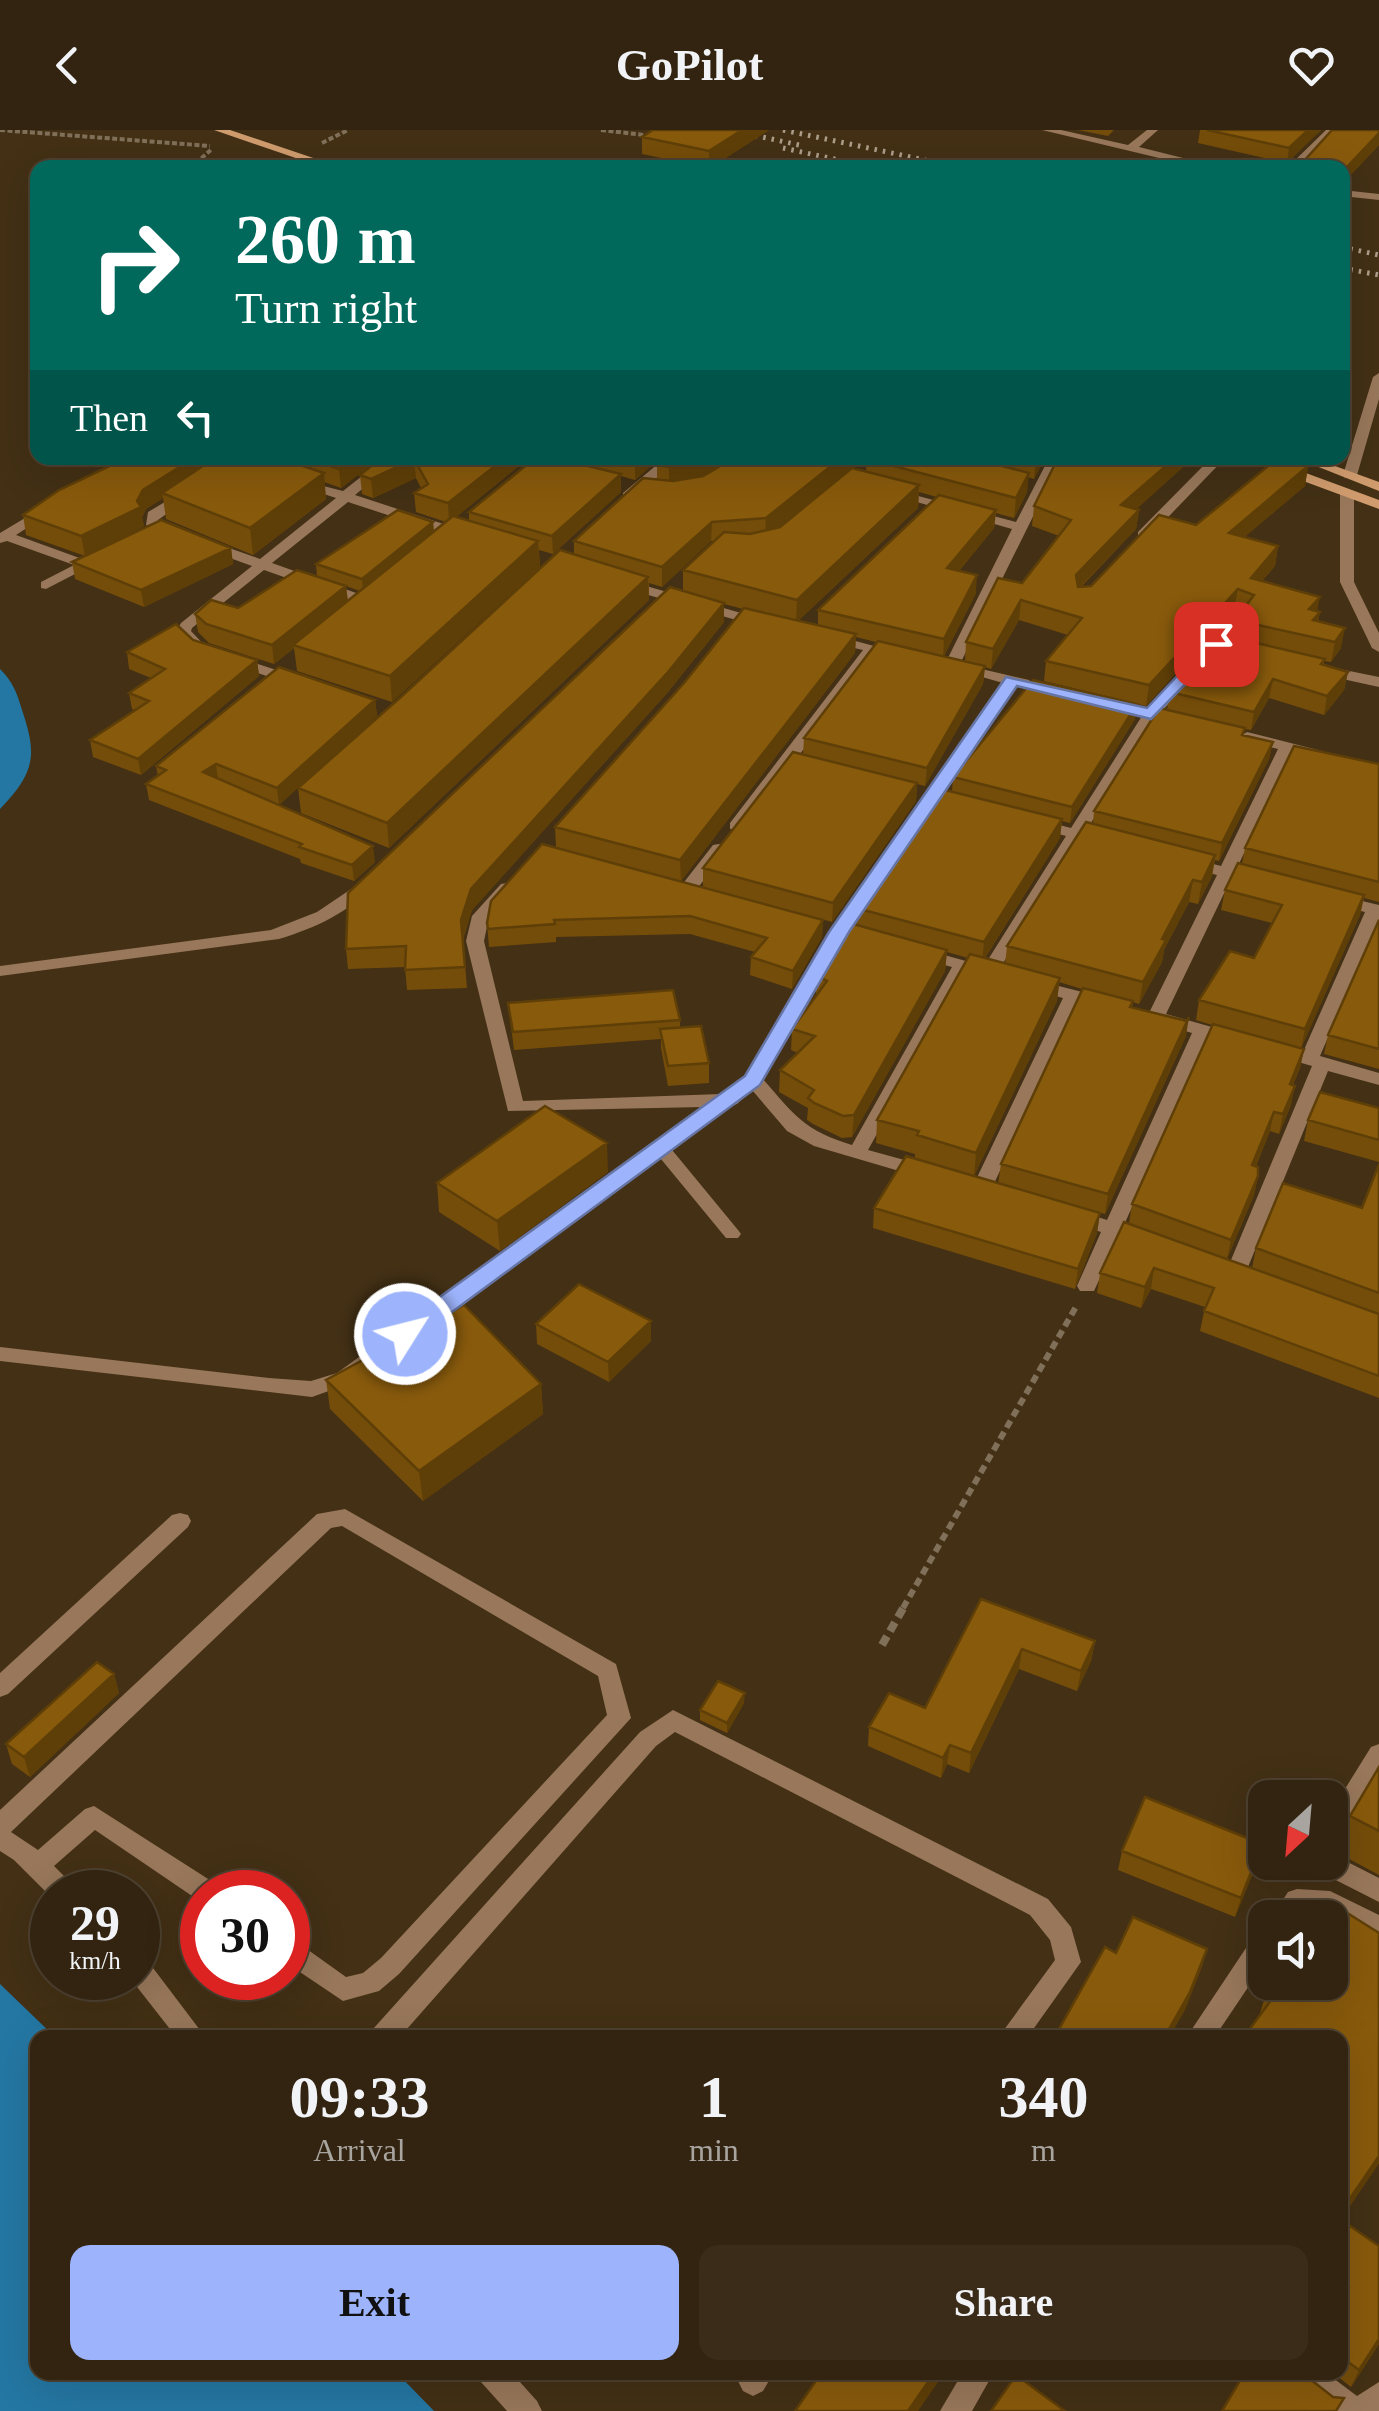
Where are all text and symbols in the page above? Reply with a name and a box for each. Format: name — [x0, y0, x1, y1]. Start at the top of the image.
icon: back — [40, 38, 95, 93]
icon: heart — [1284, 38, 1339, 93]
text: GoPilot — [616, 40, 763, 90]
icon: right — [70, 200, 200, 330]
text: 260 m — [235, 201, 416, 278]
text: Turn right — [235, 283, 417, 333]
icon: left — [168, 390, 223, 445]
text: Then — [70, 397, 148, 439]
pin — [1174, 602, 1259, 687]
icon: arrive — [1189, 617, 1244, 672]
position arrow — [353, 1282, 457, 1386]
north arrow — [1248, 1780, 1348, 1880]
map controls — [1248, 1780, 1348, 2000]
speed limit sign: 30 — [180, 1870, 310, 2000]
text: 29 — [70, 1895, 120, 1951]
button: sound — [1248, 1900, 1348, 2000]
text: km/h — [69, 1947, 121, 1974]
text: 09:33 — [290, 2064, 430, 2130]
text: 1 — [699, 2064, 729, 2130]
text: 340 — [998, 2064, 1088, 2130]
text: Arrival — [313, 2132, 406, 2168]
text: min — [689, 2132, 739, 2168]
text: m — [1031, 2132, 1056, 2168]
button: Exit — [70, 2245, 679, 2360]
button: Share — [699, 2245, 1308, 2360]

